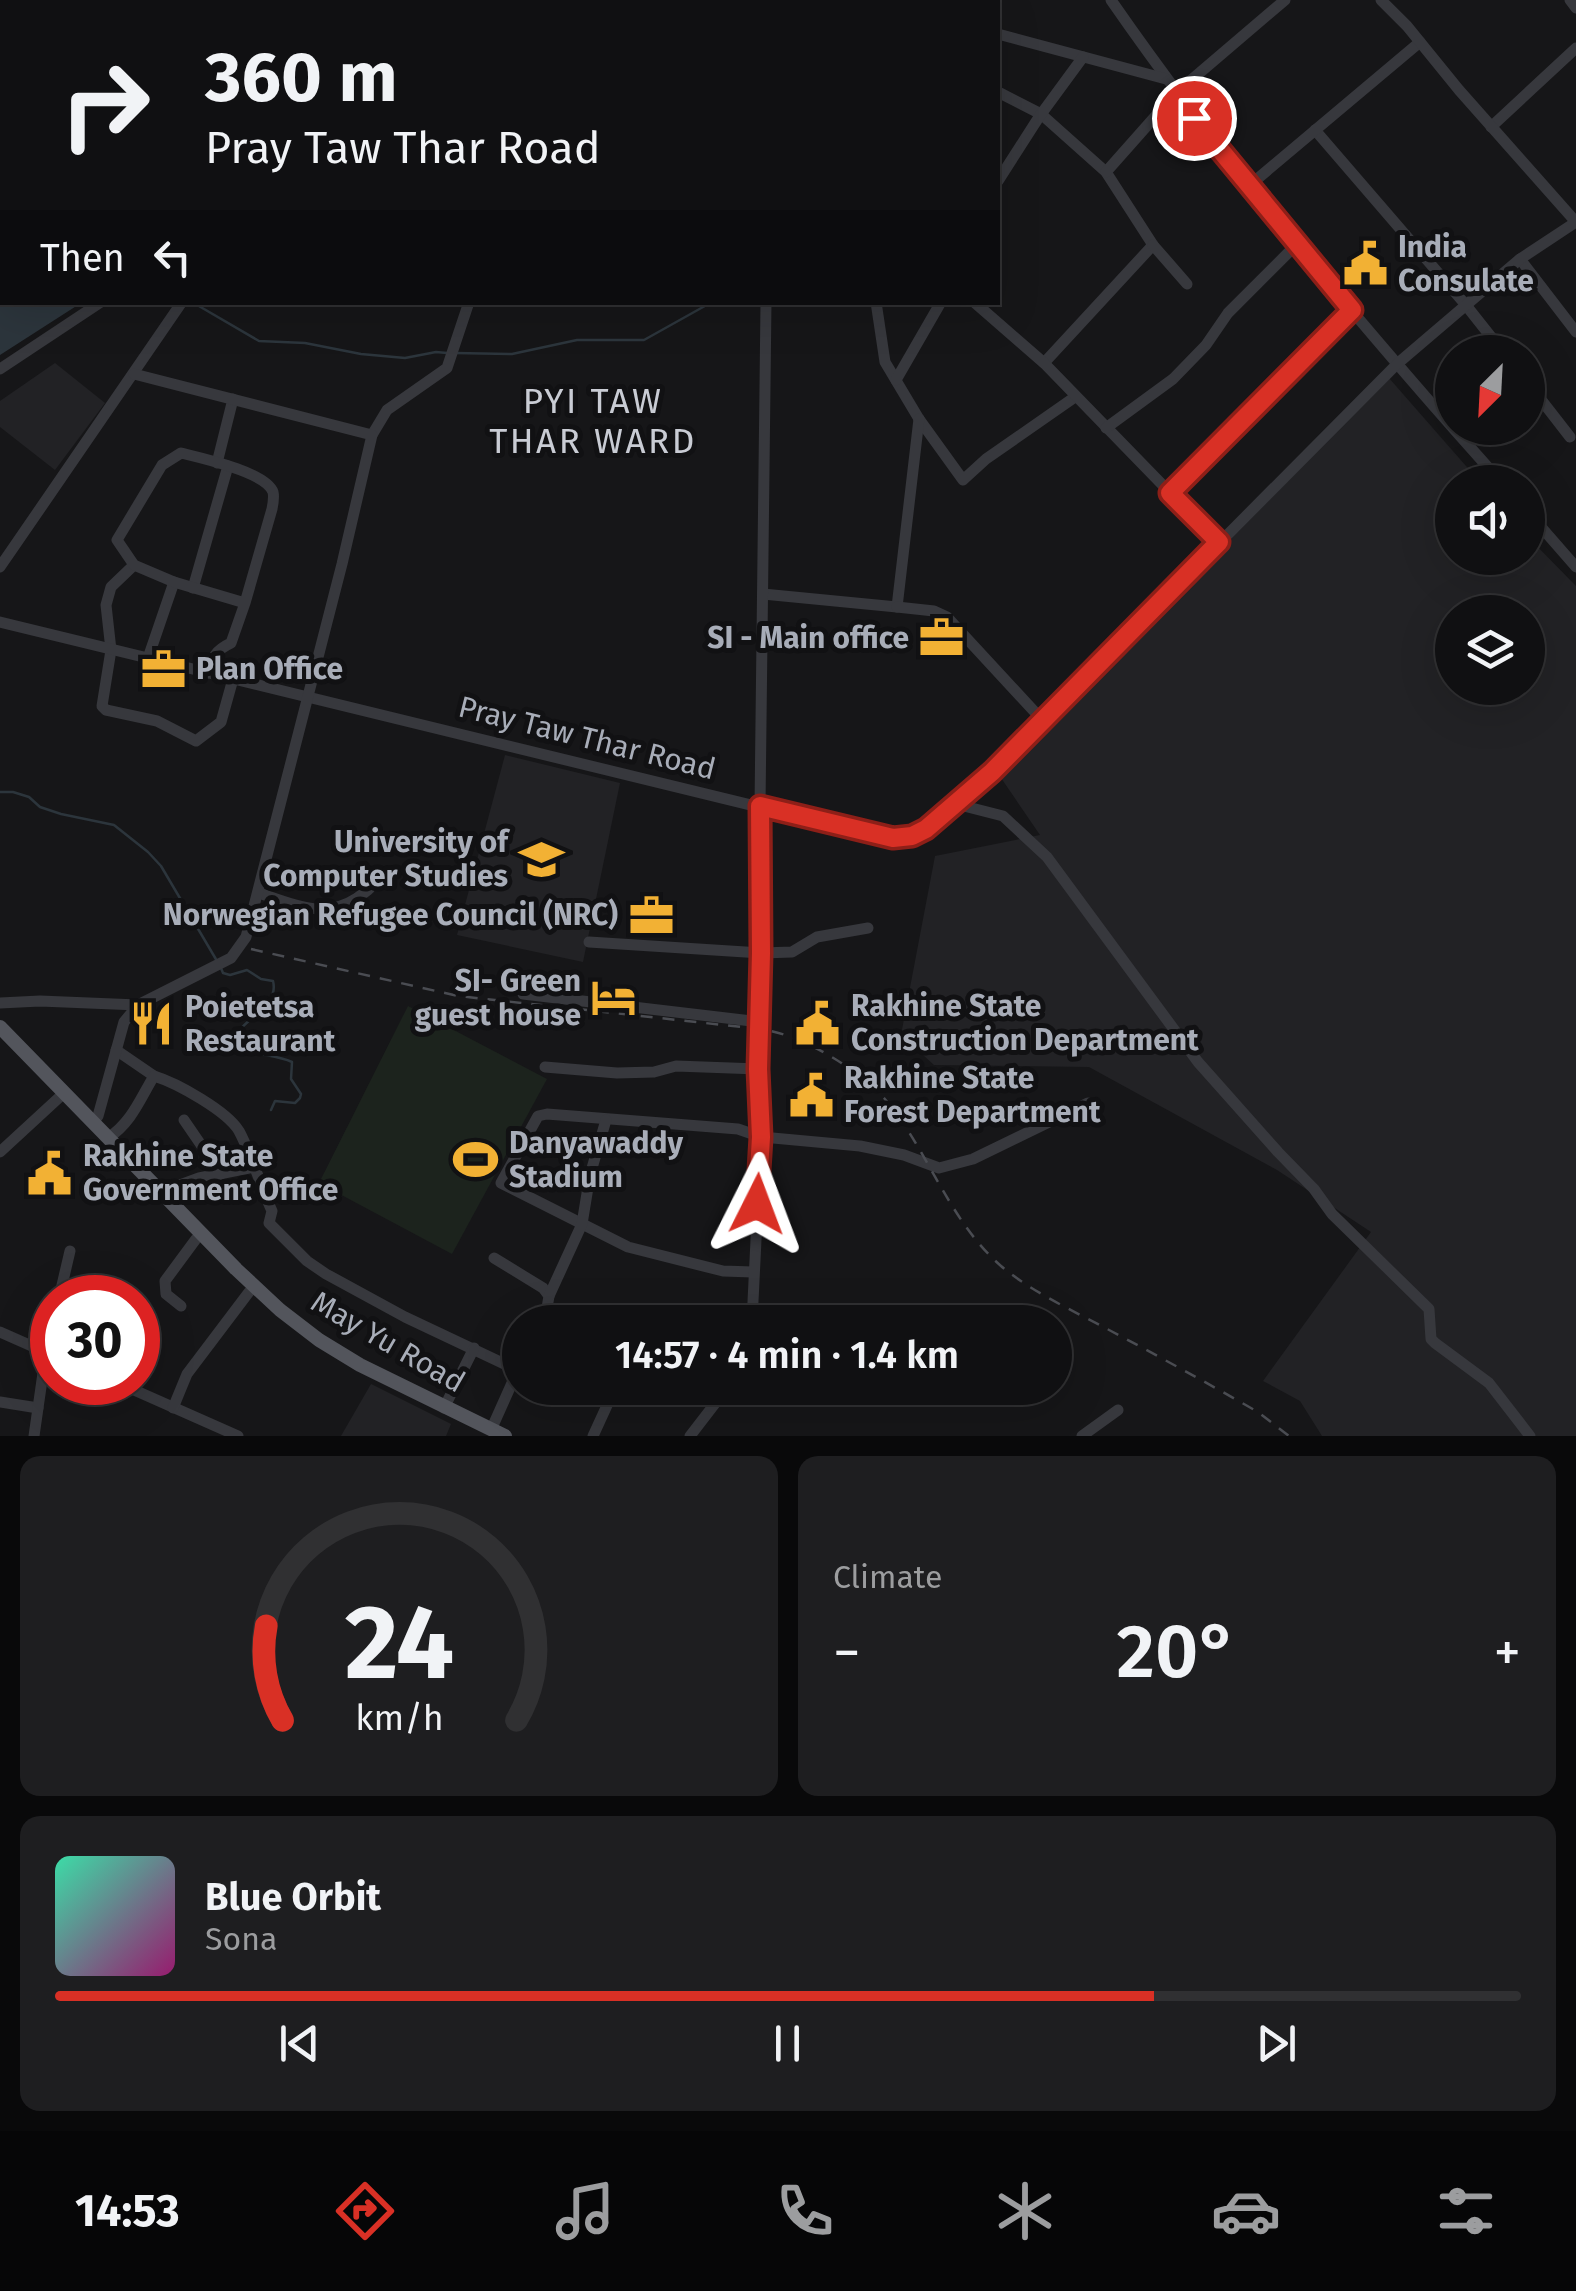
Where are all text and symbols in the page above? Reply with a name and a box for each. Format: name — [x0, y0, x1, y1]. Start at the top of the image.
text: 360 m — [205, 36, 398, 120]
icon: right — [40, 40, 170, 170]
pin — [1152, 76, 1237, 161]
icon: arrive — [1167, 91, 1222, 146]
text: Pray Taw Thar Road — [205, 121, 601, 175]
place label: India Consulate — [1398, 229, 1534, 299]
icon: left — [145, 230, 200, 285]
text: Then — [40, 235, 125, 281]
public building icon: India Consulate — [1341, 240, 1389, 288]
north arrow — [1435, 335, 1545, 445]
map controls — [1435, 335, 1545, 705]
district label: PYI TAW THAR WARD — [489, 380, 697, 462]
button: sound — [1435, 465, 1545, 575]
button: layers — [1435, 595, 1545, 705]
office icon: SI - Main office — [918, 614, 966, 662]
place label: SI - Main office — [707, 620, 909, 656]
office icon: Plan Office — [139, 645, 187, 693]
place label: Plan Office — [196, 651, 343, 687]
street label: Pray Taw Thar Road — [455, 689, 719, 787]
place label: University of Computer Studies — [263, 824, 510, 894]
school or university icon: University of Computer Studies — [517, 835, 565, 883]
office icon: Norwegian Refugee Council (NRC) — [627, 891, 675, 939]
place label: Norwegian Refugee Council (NRC) — [163, 897, 618, 933]
place label: SI- Green guest house — [415, 963, 581, 1033]
hotel icon: SI- Green guest house — [590, 974, 638, 1022]
place label: Rakhine State Construction Department — [851, 988, 1199, 1058]
place label: Poietetsa Restaurant — [185, 989, 336, 1059]
public building icon: Rakhine State Construction Department — [794, 999, 842, 1047]
restaurant icon: Poietetsa Restaurant — [128, 1000, 176, 1048]
place label: Rakhine State Forest Department — [844, 1060, 1101, 1130]
public building icon: Rakhine State Forest Department — [787, 1071, 835, 1119]
place label: Danyawaddy Stadium — [509, 1125, 683, 1195]
sports icon: Danyawaddy Stadium — [452, 1136, 500, 1184]
place label: Rakhine State Government Office — [83, 1138, 338, 1208]
public building icon: Rakhine State Government Office — [26, 1149, 74, 1197]
position arrow — [705, 1152, 809, 1256]
speed limit sign: 30 — [30, 1275, 160, 1405]
street label: May Yu Road — [305, 1284, 471, 1400]
text: 14:57 · 4 min · 1.4 km — [615, 1332, 959, 1378]
text: Climate — [833, 1558, 942, 1596]
text: 24 — [344, 1581, 454, 1706]
text: 20° — [1117, 1607, 1237, 1697]
text: − — [833, 1620, 861, 1686]
text: + — [1494, 1620, 1521, 1686]
text: km/h — [355, 1697, 443, 1739]
text: Blue Orbit — [205, 1874, 381, 1920]
text: Sona — [205, 1920, 277, 1958]
icon: previous — [272, 2016, 327, 2071]
icon: pause — [760, 2016, 815, 2071]
icon: next — [1249, 2016, 1304, 2071]
icon: directions — [330, 2176, 400, 2246]
icon: music — [550, 2176, 620, 2246]
icon: phone — [770, 2176, 840, 2246]
icon: climate — [990, 2176, 1060, 2246]
icon: car — [1211, 2176, 1281, 2246]
icon: filters — [1431, 2176, 1501, 2246]
text: 14:53 — [75, 2184, 180, 2238]

